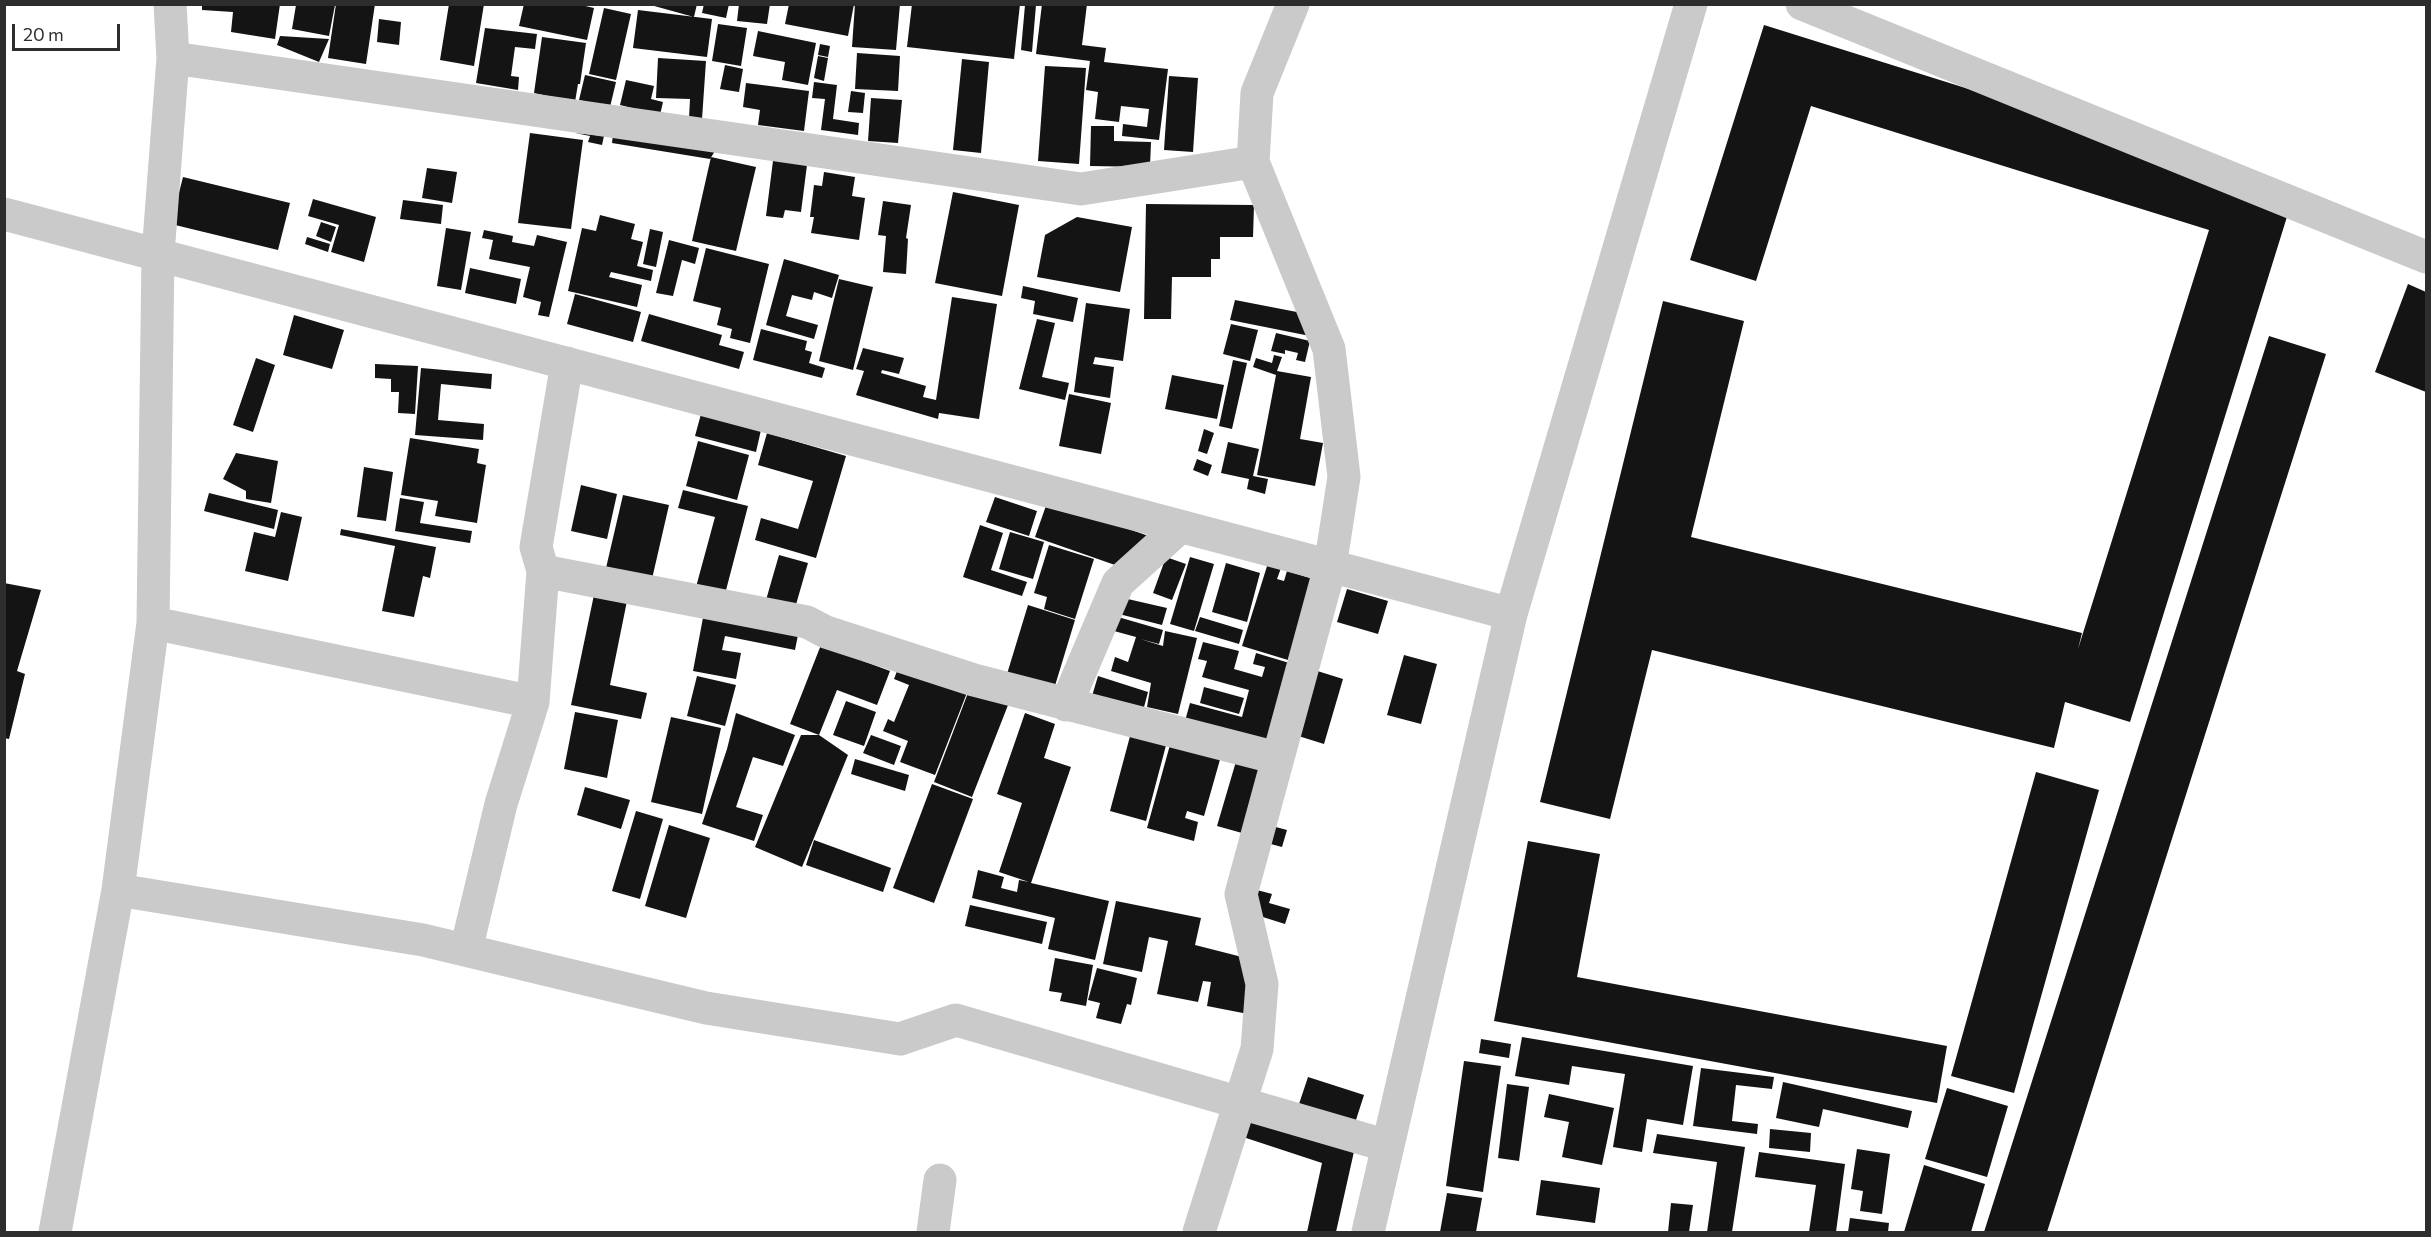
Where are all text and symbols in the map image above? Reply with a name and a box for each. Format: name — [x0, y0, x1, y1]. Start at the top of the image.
scale bar — [15, 12, 123, 50]
text: 20 m — [23, 23, 64, 45]

